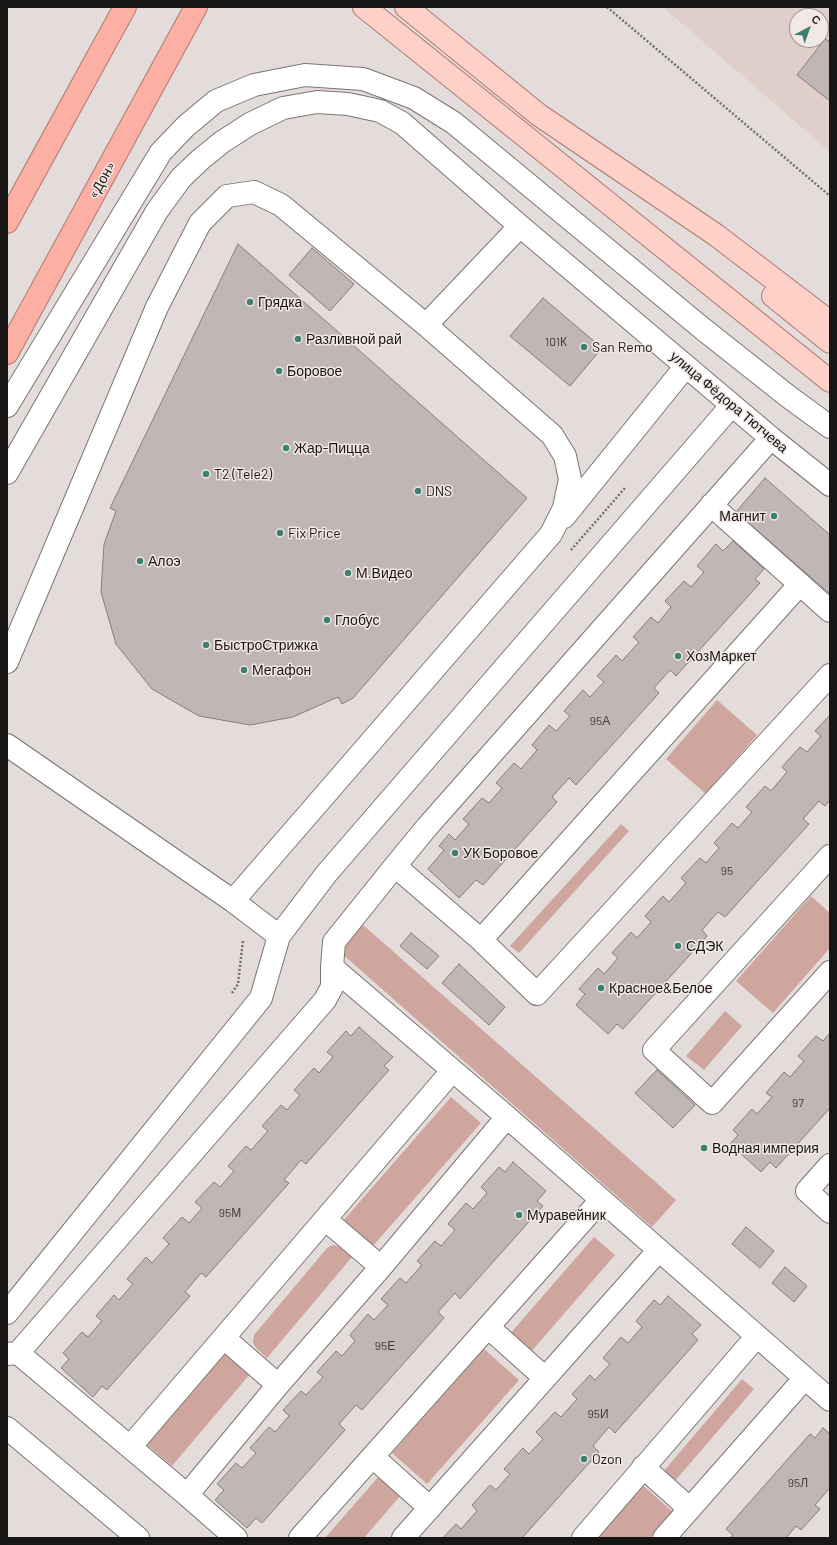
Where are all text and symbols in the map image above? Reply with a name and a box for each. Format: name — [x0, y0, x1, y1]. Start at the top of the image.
north arrow — [789, 8, 829, 48]
text: С — [809, 12, 824, 27]
street label: «Дон» — [85, 158, 119, 202]
place label: Грядка — [258, 294, 302, 310]
marker: Грядка — [245, 297, 255, 307]
place label: Разливной рай — [306, 331, 402, 347]
marker: Разливной рай — [293, 334, 303, 344]
house number: 101К — [545, 335, 567, 349]
place label: San Remo — [592, 339, 653, 355]
marker: San Remo — [579, 342, 589, 352]
street label: улица Фёдора Тютчева — [667, 348, 791, 456]
place label: Боровое — [287, 363, 342, 379]
marker: Боровое — [274, 366, 284, 376]
place label: Жар-Пицца — [294, 440, 370, 456]
marker: Жар-Пицца — [281, 443, 291, 453]
place label: T2 (Tele2) — [214, 466, 272, 482]
marker: T2 (Tele2) — [201, 469, 211, 479]
place label: DNS — [426, 483, 452, 499]
marker: DNS — [413, 486, 423, 496]
place label: Магнит — [719, 508, 766, 524]
marker: Магнит — [769, 511, 779, 521]
place label: Fix Price — [288, 525, 341, 541]
marker: Fix Price — [275, 528, 285, 538]
place label: Алоэ — [148, 553, 181, 569]
marker: Алоэ — [135, 556, 145, 566]
place label: М.Видео — [356, 565, 412, 581]
marker: М.Видео — [343, 568, 353, 578]
place label: Глобус — [335, 612, 379, 628]
marker: Глобус — [322, 615, 332, 625]
place label: БыстроСтрижка — [214, 637, 318, 653]
marker: БыстроСтрижка — [201, 640, 211, 650]
place label: ХозМаркет — [686, 648, 757, 664]
marker: ХозМаркет — [673, 651, 683, 661]
place label: Мегафон — [252, 662, 311, 678]
marker: Мегафон — [239, 665, 249, 675]
house number: 95А — [590, 714, 610, 728]
place label: УК Боровое — [463, 845, 538, 861]
marker: УК Боровое — [450, 848, 460, 858]
house number: 95 — [721, 864, 733, 878]
place label: СДЭК — [686, 938, 724, 954]
marker: СДЭК — [673, 941, 683, 951]
place label: Красное&Белое — [609, 980, 713, 996]
marker: Красное&Белое — [596, 983, 606, 993]
house number: 97 — [792, 1096, 804, 1110]
place label: Водная империя — [712, 1140, 819, 1156]
marker: Водная империя — [699, 1143, 709, 1153]
house number: 95М — [219, 1206, 241, 1220]
place label: Муравейник — [527, 1207, 606, 1223]
marker: Муравейник — [514, 1210, 524, 1220]
house number: 95Е — [375, 1339, 395, 1353]
house number: 95И — [587, 1407, 609, 1421]
place label: Ozon — [592, 1451, 622, 1467]
marker: Ozon — [579, 1454, 589, 1464]
house number: 95Л — [788, 1476, 808, 1490]

